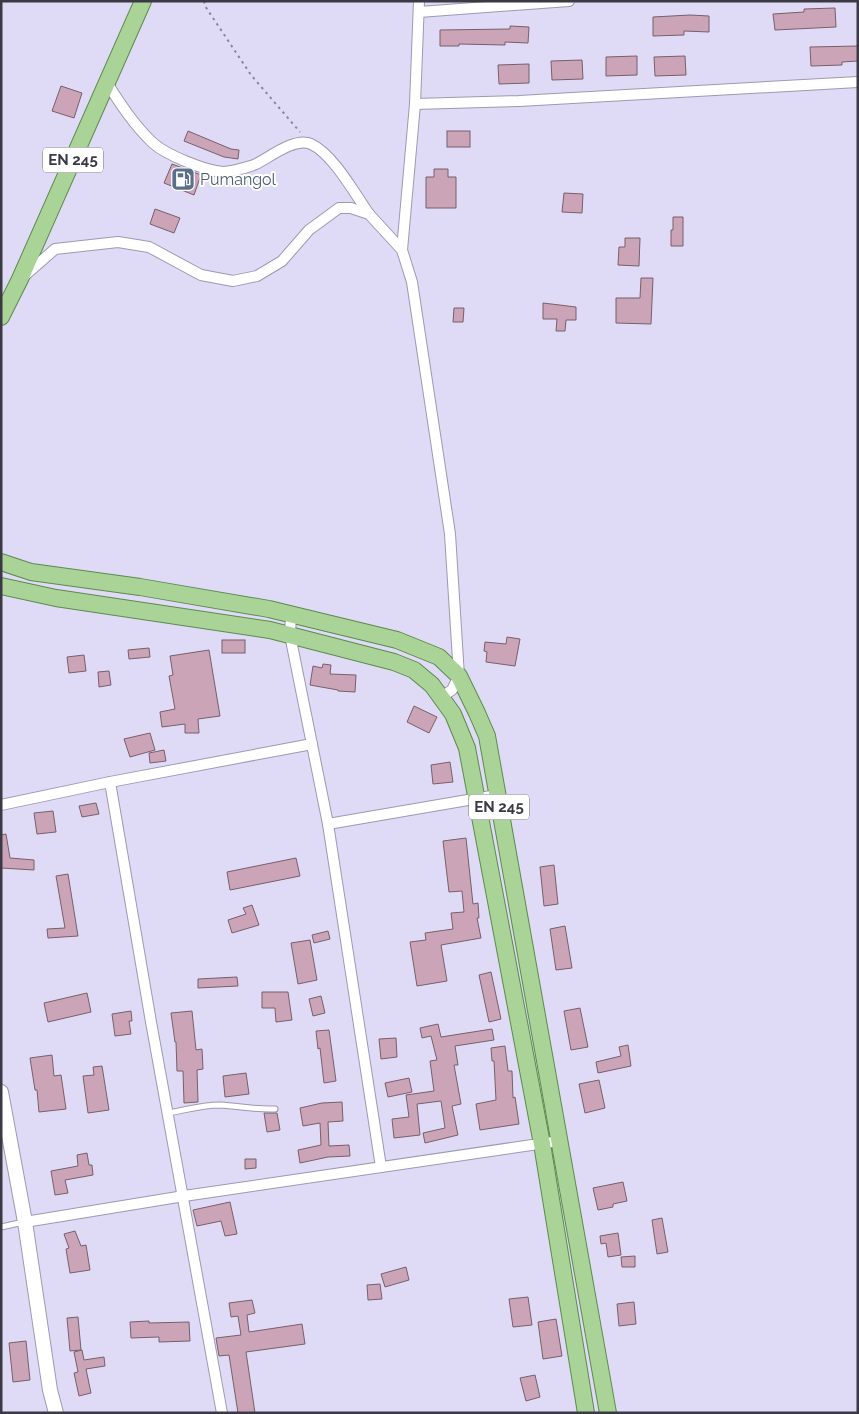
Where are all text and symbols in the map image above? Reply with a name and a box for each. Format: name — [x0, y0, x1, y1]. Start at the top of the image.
road number: EN 245 — [43, 148, 103, 172]
fuel station icon: Pumangol — [170, 166, 196, 192]
place label: Pumangol — [200, 170, 277, 189]
road number: EN 245 — [469, 794, 529, 820]

